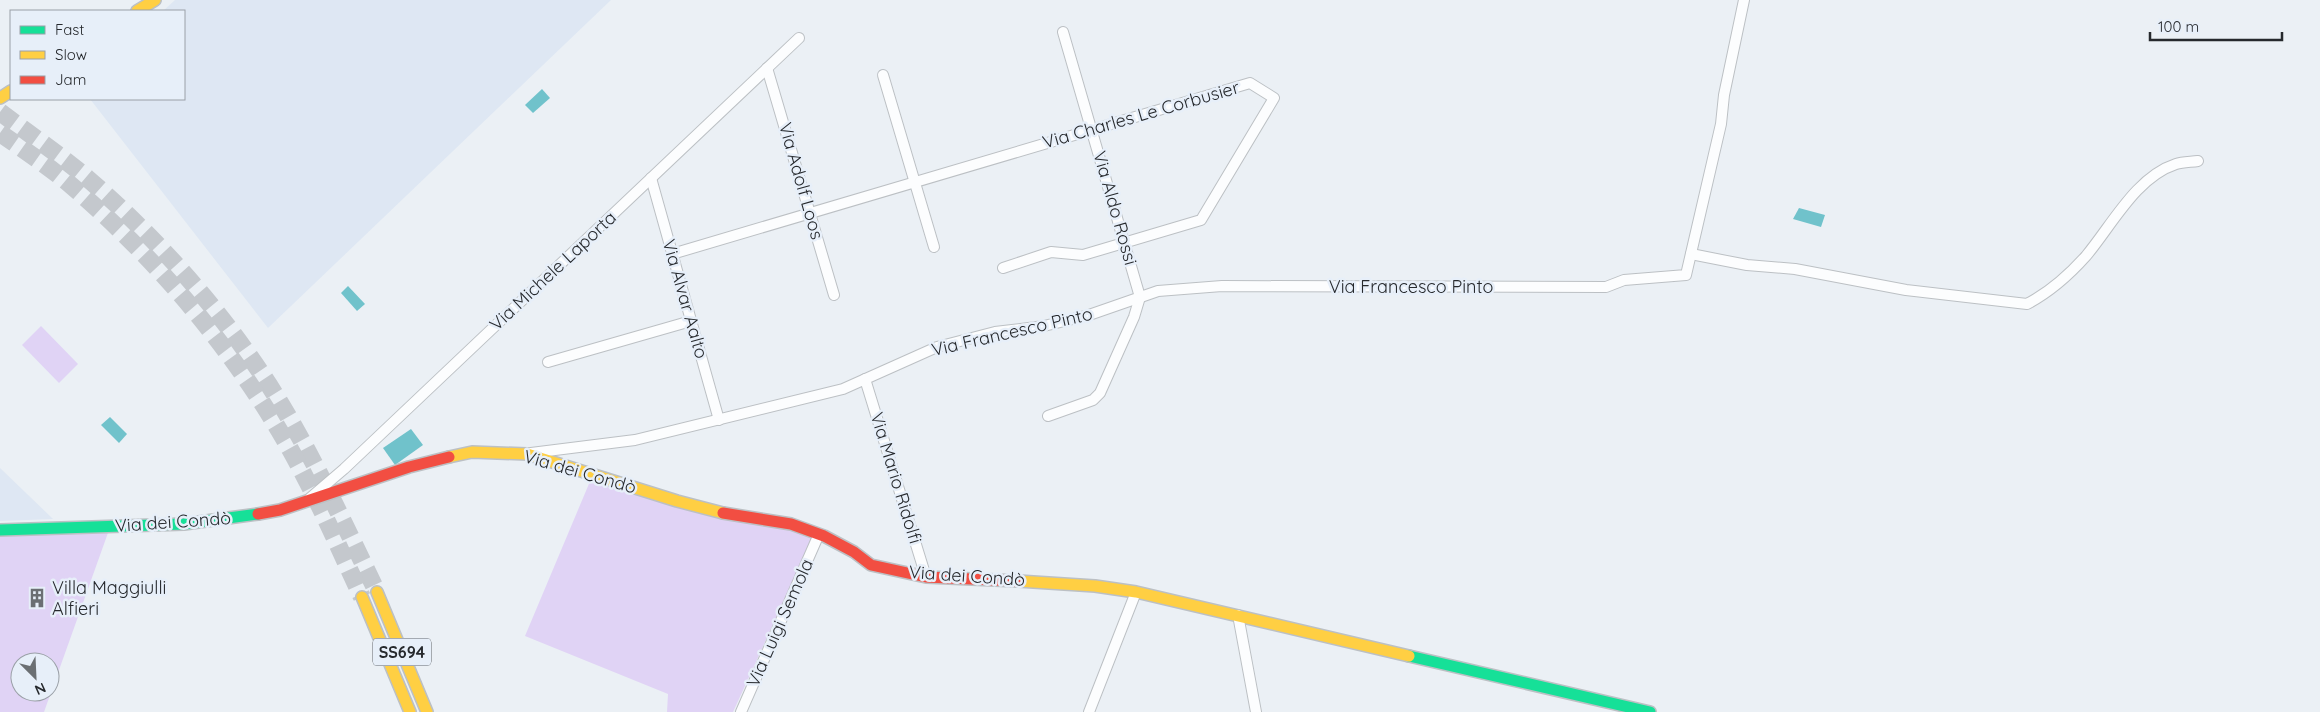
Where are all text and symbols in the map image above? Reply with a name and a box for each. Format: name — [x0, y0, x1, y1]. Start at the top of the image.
legend — [10, 10, 185, 100]
scale bar — [2150, 10, 2282, 42]
text: 100 m — [2158, 17, 2199, 36]
text: Fast — [55, 20, 84, 39]
text: Slow — [55, 45, 87, 64]
text: Jam — [55, 70, 86, 89]
street label: Via Charles Le Corbusier — [1040, 75, 1242, 154]
street label: Via Adolf Loos — [774, 120, 829, 242]
street label: Via Aldo Rossi — [1088, 148, 1143, 268]
street label: Via Michele Laporta — [484, 206, 621, 335]
street label: Via Alvar Aalto — [657, 237, 714, 361]
street label: Via Francesco Pinto — [1329, 275, 1493, 298]
street label: Via Francesco Pinto — [929, 302, 1095, 361]
street label: Via Mario Ridolfi — [866, 409, 927, 546]
street label: Via dei Condò — [521, 444, 639, 499]
street label: Via dei Condò — [114, 506, 232, 537]
street label: Via Luigi Semola — [741, 555, 818, 690]
street label: Via dei Condò — [908, 560, 1026, 591]
place label: Villa Maggiulli Alfieri — [52, 576, 166, 620]
building icon: Villa Maggiulli Alfieri — [26, 587, 48, 609]
road number: SS694 — [373, 638, 431, 666]
north arrow — [10, 652, 60, 702]
text: N — [32, 679, 49, 699]

